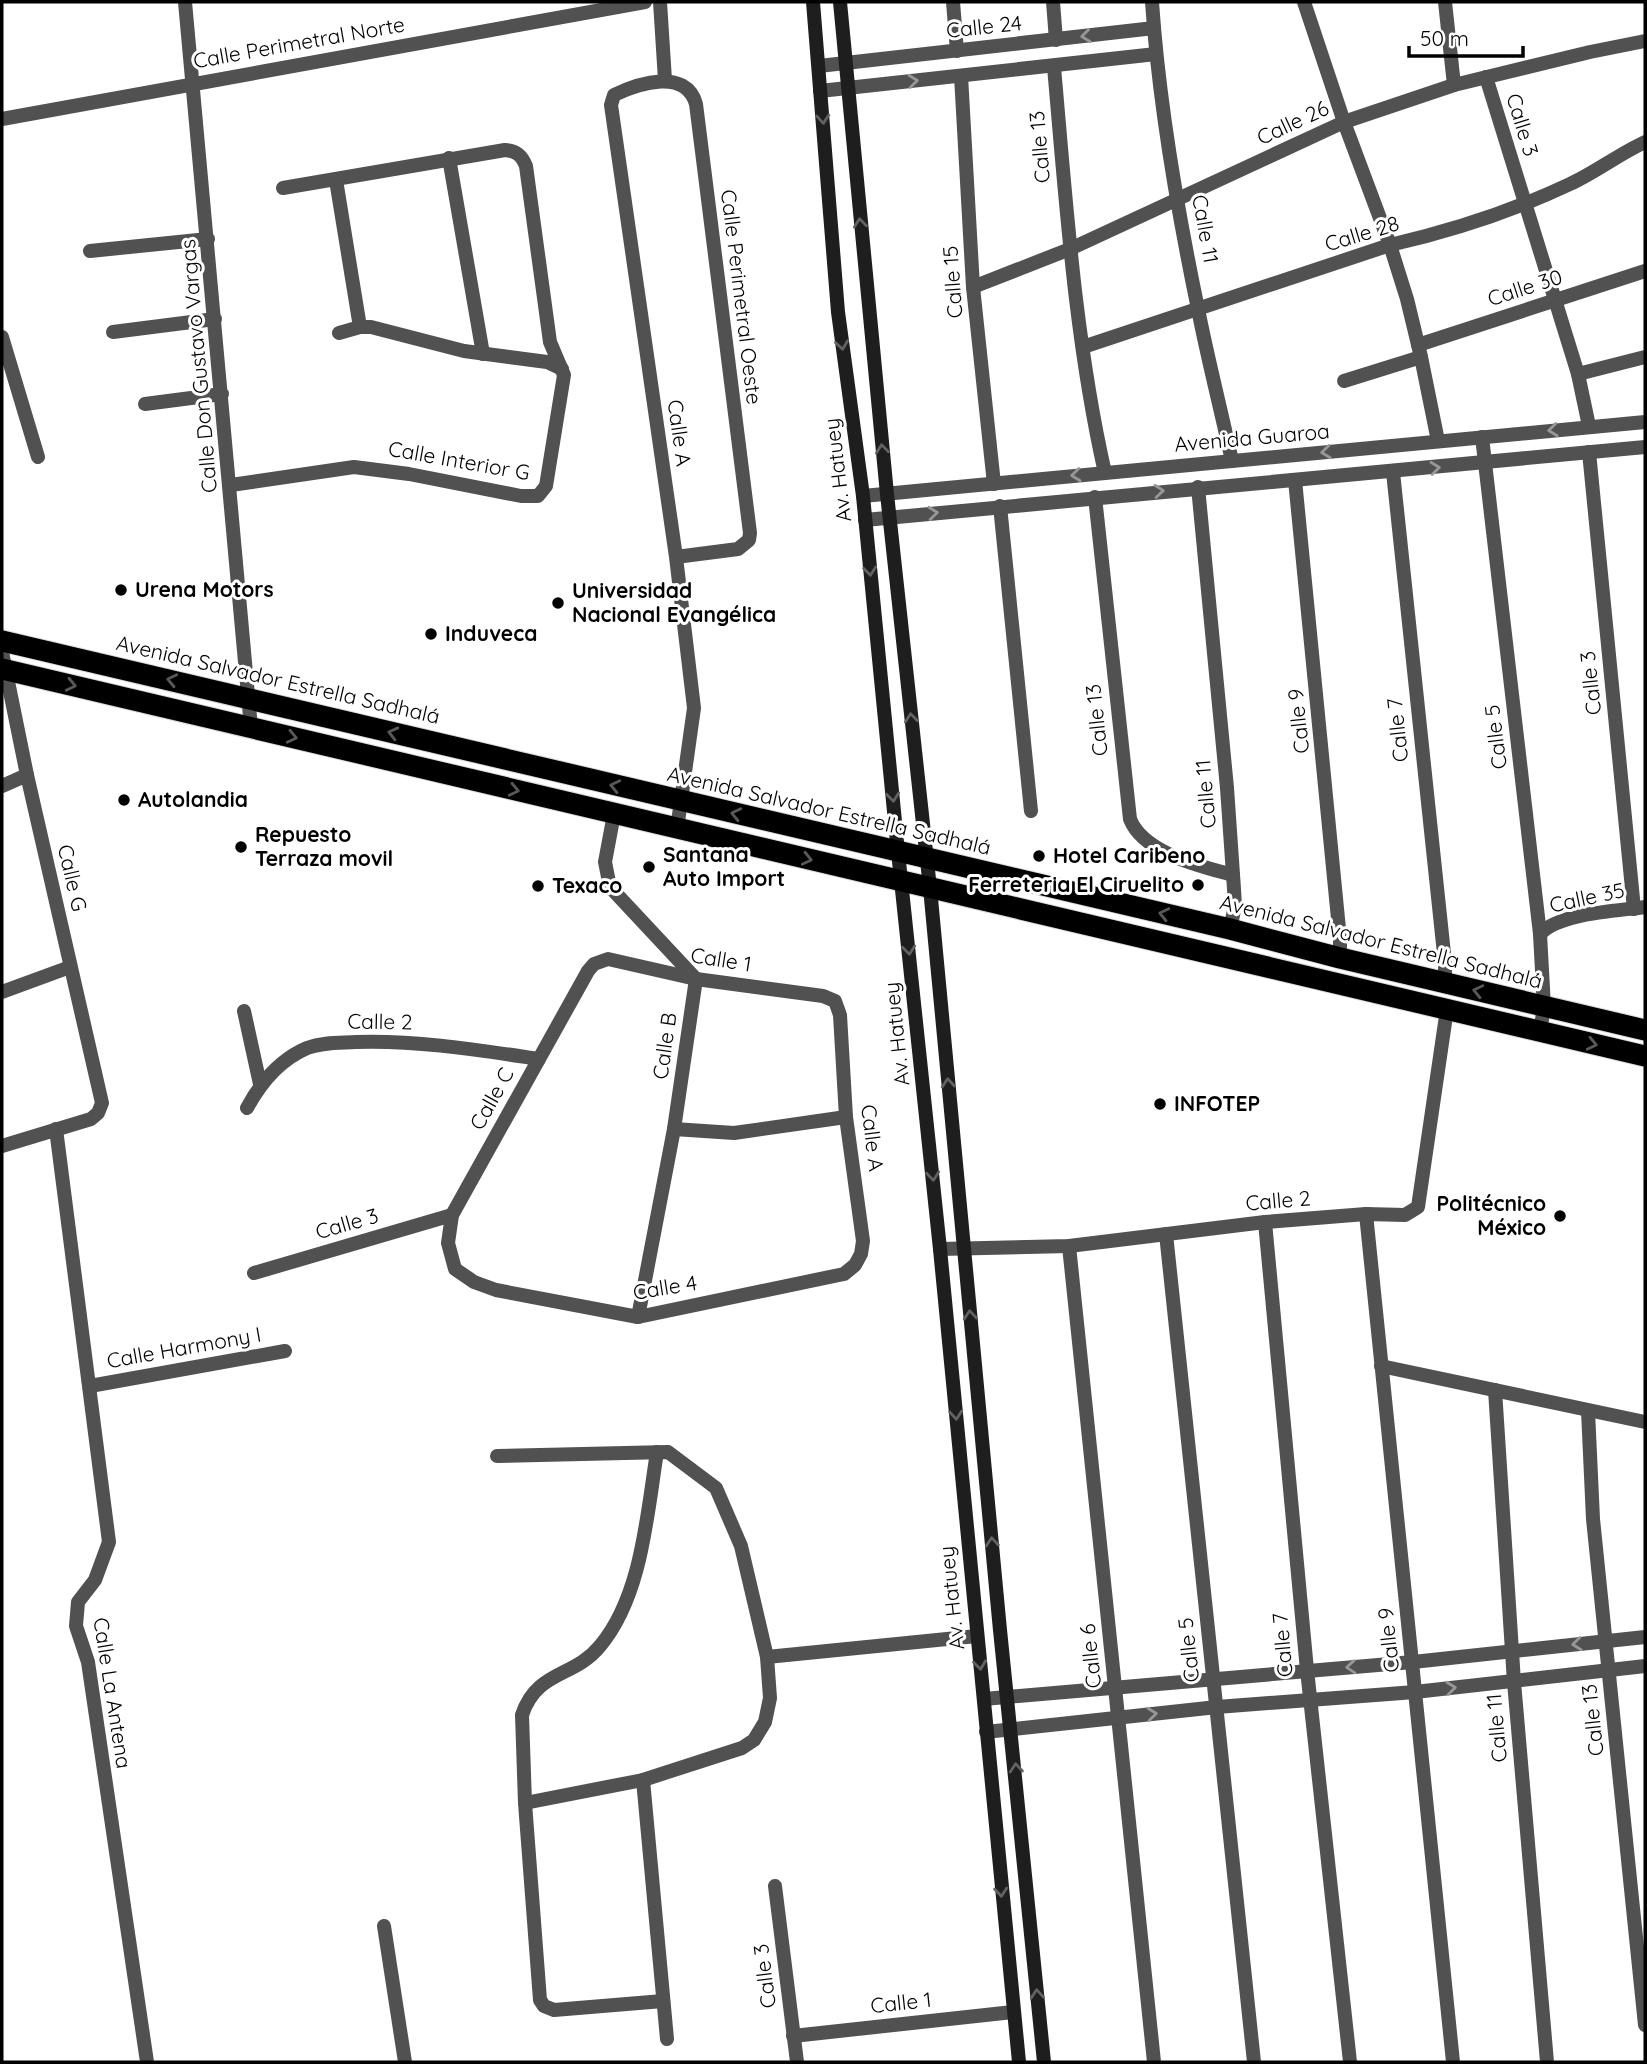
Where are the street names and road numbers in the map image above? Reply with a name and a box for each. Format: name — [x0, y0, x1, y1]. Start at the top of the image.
street label: Calle 24 — [945, 9, 1023, 43]
street label: Calle Perimetral Norte — [191, 11, 407, 73]
street label: Calle 3 — [1501, 90, 1545, 159]
street label: Calle 26 — [1252, 94, 1333, 150]
street label: Calle 13 — [1023, 110, 1055, 184]
street label: Calle Perimetral Oeste — [716, 188, 768, 406]
street label: Calle 11 — [1187, 193, 1225, 265]
street label: Calle 28 — [1321, 209, 1402, 257]
street label: Calle Don Gustavo Vargas — [174, 238, 222, 494]
street label: Calle 15 — [936, 245, 968, 319]
street label: Calle 30 — [1484, 263, 1565, 311]
street label: Calle A — [662, 398, 698, 468]
street label: Av. Hatuey — [818, 417, 856, 523]
street label: Avenida Guaroa — [1173, 417, 1331, 457]
street label: Calle Interior G — [386, 435, 532, 485]
street label: Avenida Salvador Estrella Sadhalá — [114, 629, 443, 729]
street label: Calle 3 — [1574, 650, 1606, 717]
street label: Calle 13 — [1079, 683, 1113, 757]
street label: Calle 9 — [1282, 687, 1314, 755]
street label: Calle 7 — [1381, 697, 1413, 763]
street label: Calle 5 — [1478, 703, 1512, 771]
street label: Calle 11 — [1189, 759, 1221, 830]
street label: Avenida Salvador Estrella Sadhalá — [665, 760, 994, 860]
street label: Calle G — [53, 842, 93, 914]
street label: Calle 35 — [1547, 876, 1627, 918]
street label: Avenida Salvador Estrella Sadhalá — [1217, 888, 1545, 994]
street label: Calle 1 — [689, 941, 753, 977]
street label: Av. Hatuey — [878, 981, 914, 1087]
street label: Calle 2 — [347, 1007, 413, 1035]
street label: Calle B — [646, 1011, 682, 1081]
street label: Calle C — [463, 1063, 519, 1134]
street label: Calle A — [856, 1103, 890, 1173]
street label: Calle 2 — [1244, 1184, 1311, 1216]
street label: Calle 3 — [312, 1202, 381, 1244]
street label: Calle 4 — [631, 1269, 699, 1305]
street label: Calle Harmony I — [105, 1321, 263, 1373]
street label: Av. Hatuey — [933, 1545, 969, 1651]
street label: Calle 9 — [1372, 1606, 1404, 1674]
street label: Calle 7 — [1266, 1612, 1298, 1678]
street label: Calle La Antena — [88, 1615, 138, 1770]
street label: Calle 5 — [1172, 1616, 1204, 1684]
street label: Calle 6 — [1074, 1623, 1106, 1690]
street label: Calle 13 — [1575, 1683, 1609, 1757]
street label: Calle 11 — [1480, 1693, 1512, 1764]
street label: Calle 3 — [747, 1943, 781, 2010]
street label: Calle 1 — [869, 1986, 933, 2018]

